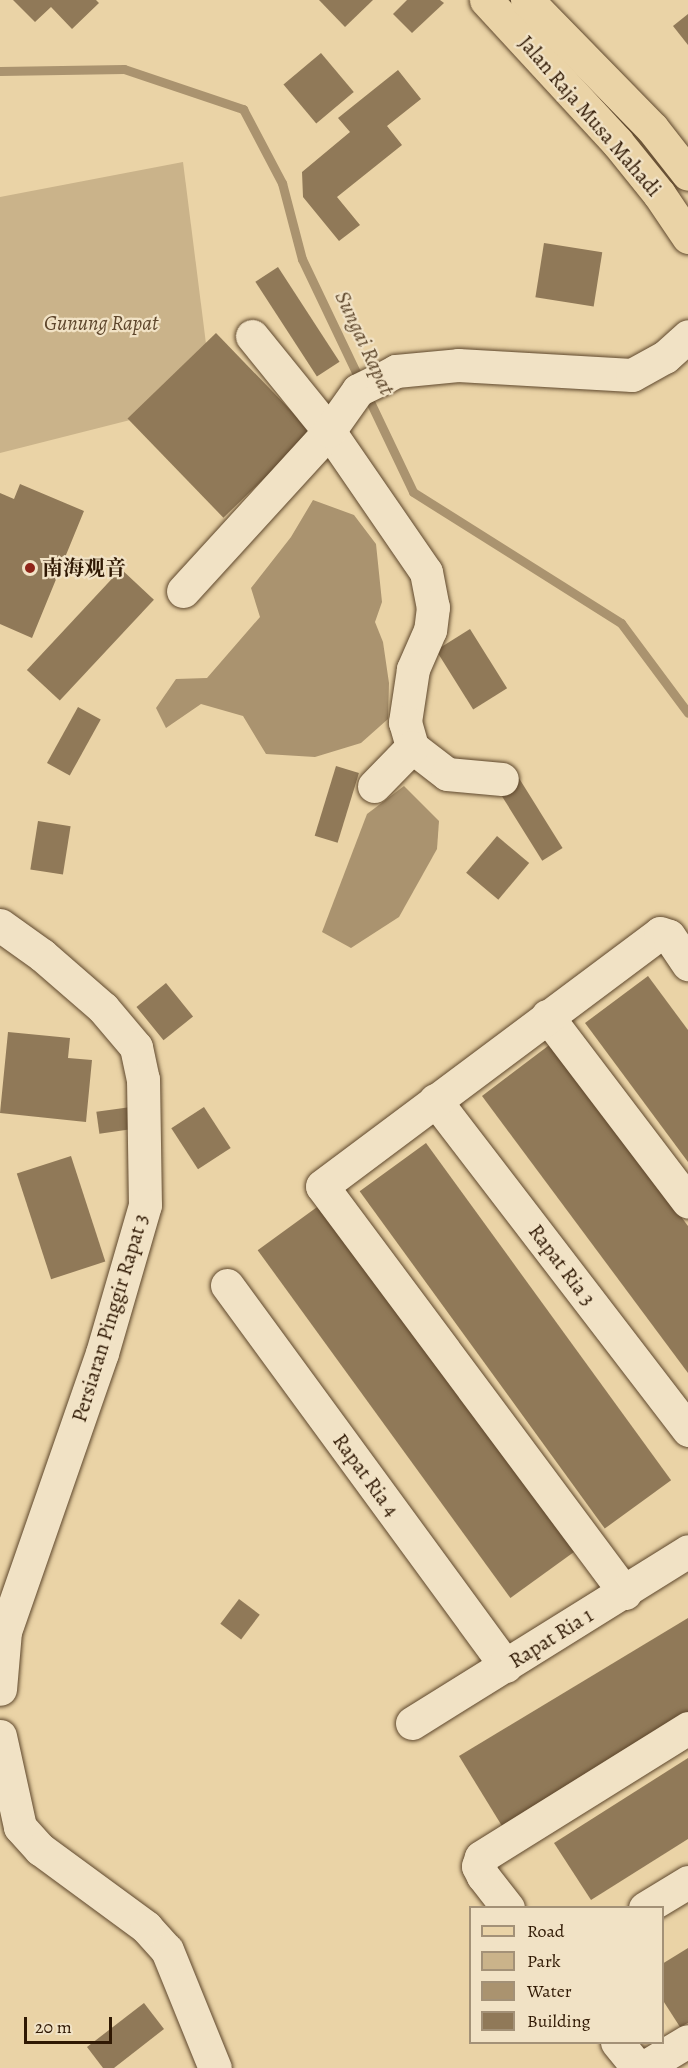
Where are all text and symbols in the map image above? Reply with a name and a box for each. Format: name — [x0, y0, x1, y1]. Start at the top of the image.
street label: Jalan Raja Musa Mahadi — [513, 31, 667, 201]
water label: Sungai Rapat — [329, 287, 399, 399]
park label: Gunung Rapat — [44, 310, 158, 336]
place label: 南海观音 — [42, 555, 126, 581]
marker: 南海观音 — [23, 561, 37, 575]
street label: Persiaran Pinggir Rapat 3 — [66, 1211, 154, 1425]
street label: Rapat Ria 3 — [523, 1219, 601, 1311]
street label: Rapat Ria 4 — [328, 1429, 404, 1521]
street label: Rapat Ria 1 — [505, 1602, 597, 1674]
legend — [469, 1906, 664, 2044]
text: Road — [527, 1919, 564, 1943]
text: Park — [527, 1949, 561, 1973]
text: Water — [527, 1979, 572, 2003]
scale bar — [27, 2005, 116, 2043]
text: Building — [527, 2009, 591, 2033]
text: 20 m — [35, 2015, 72, 2039]

